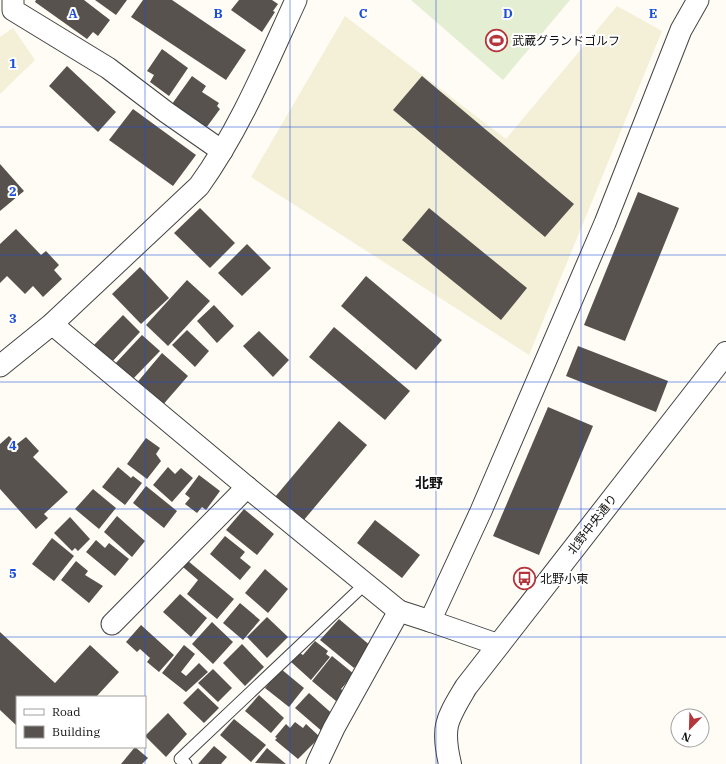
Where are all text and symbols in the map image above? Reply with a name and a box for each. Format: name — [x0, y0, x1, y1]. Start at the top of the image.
text: A — [68, 5, 78, 22]
text: B — [213, 5, 223, 22]
text: C — [359, 5, 368, 22]
text: D — [503, 5, 513, 22]
text: E — [649, 5, 657, 22]
sports icon: 武蔵グランドゴルフ — [484, 27, 510, 53]
place label: 武蔵グランドゴルフ — [512, 33, 620, 48]
text: 1 — [9, 55, 17, 72]
text: 2 — [9, 183, 17, 200]
text: 3 — [9, 310, 17, 327]
text: 4 — [9, 437, 17, 454]
district label: 北野 — [415, 474, 443, 492]
street label: 北野中央通り — [564, 491, 620, 557]
text: 5 — [9, 565, 17, 582]
bus stop icon: 北野小東 — [511, 565, 537, 591]
place label: 北野小東 — [540, 571, 588, 586]
legend — [16, 696, 146, 748]
text: Road — [52, 704, 81, 719]
north arrow — [670, 708, 710, 748]
text: Building — [52, 724, 100, 739]
text: N — [679, 729, 693, 745]

